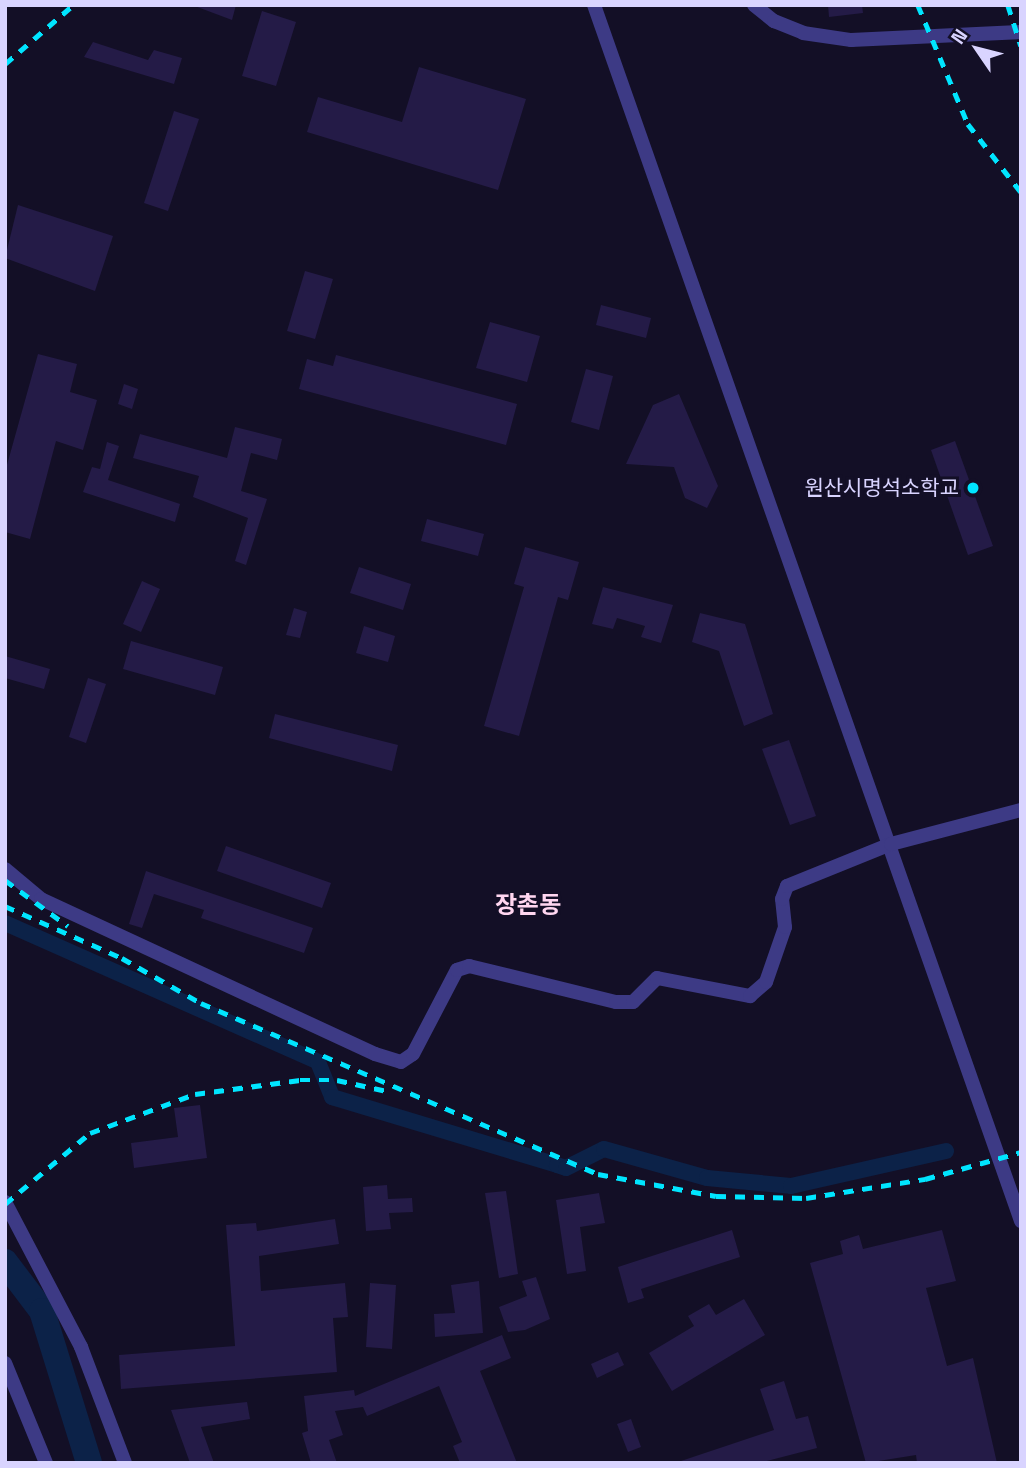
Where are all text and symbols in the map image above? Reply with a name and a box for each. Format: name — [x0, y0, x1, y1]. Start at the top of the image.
north arrow — [942, 14, 1012, 84]
text: N — [945, 24, 973, 49]
place label: 원산시명석소학교 — [804, 475, 959, 501]
marker: 원산시명석소학교 — [965, 480, 981, 496]
district label: 장촌동 — [495, 891, 561, 919]

